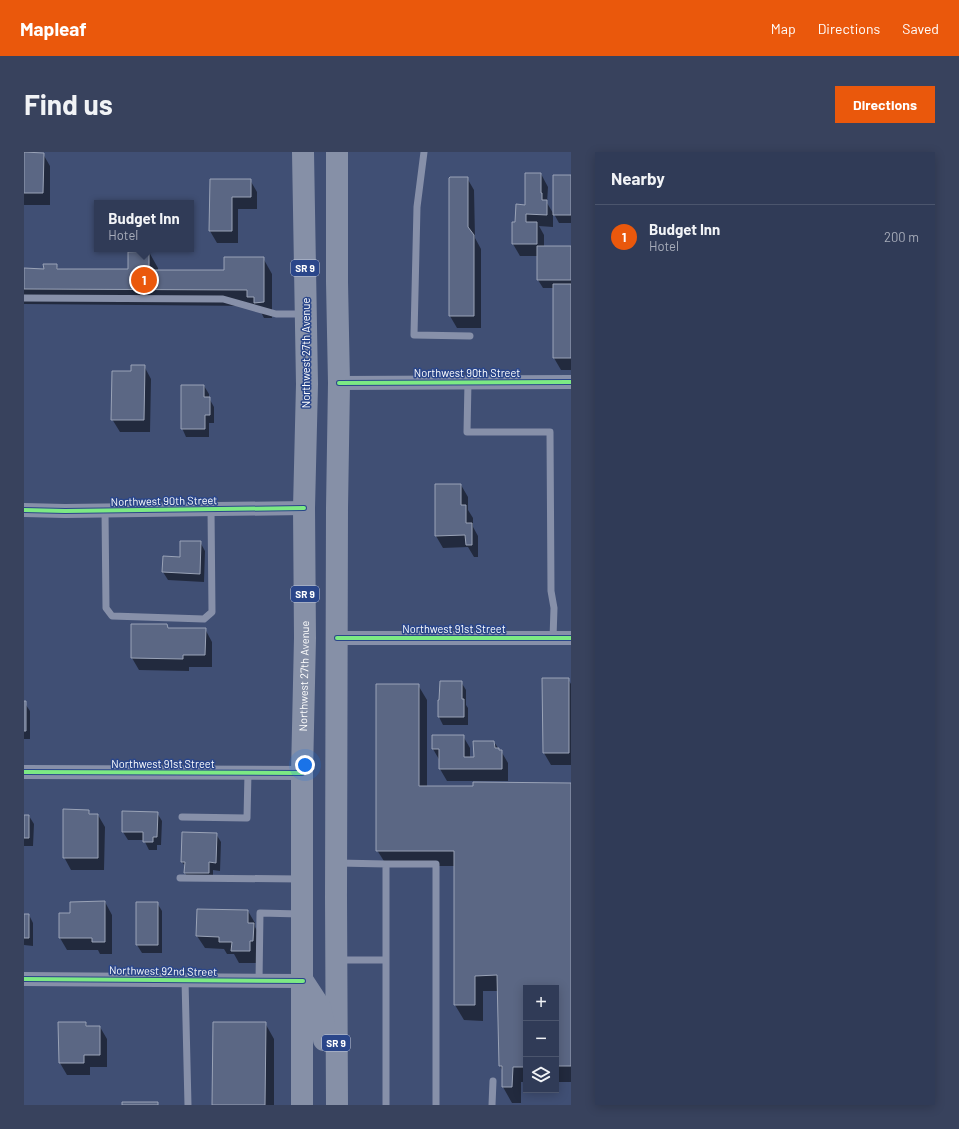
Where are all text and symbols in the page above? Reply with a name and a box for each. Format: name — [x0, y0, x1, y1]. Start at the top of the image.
text: Mapleaf — [20, 17, 87, 40]
text: Map — [771, 20, 796, 37]
text: Directions — [818, 20, 880, 37]
text: Saved — [902, 20, 939, 37]
button: Directions — [835, 86, 935, 123]
text: Find us — [24, 87, 113, 121]
text: Nearby — [611, 168, 665, 188]
popup — [94, 200, 194, 252]
text: Budget Inn — [108, 209, 180, 227]
text: Budget Inn — [649, 220, 720, 238]
text: Hotel — [108, 227, 138, 243]
text: 1 — [622, 229, 626, 245]
text: 200 m — [884, 229, 919, 245]
text: Hotel — [649, 238, 679, 254]
road number: SR 9 — [291, 260, 319, 276]
pin: 1 — [131, 265, 157, 295]
street label: Northwest 27th Avenue — [299, 298, 312, 408]
street label: Northwest 90th Street — [414, 366, 520, 379]
street label: Northwest 90th Street — [111, 493, 217, 508]
road number: SR 9 — [291, 586, 319, 602]
street label: Northwest 27th Avenue — [296, 620, 311, 732]
street label: Northwest 91st Street — [402, 622, 506, 635]
your location — [295, 755, 315, 775]
street label: Northwest 91st Street — [111, 757, 215, 770]
street label: Northwest 92nd Street — [109, 963, 217, 978]
map controls — [523, 985, 559, 1093]
button: + — [523, 985, 559, 1021]
button: − — [523, 1021, 559, 1057]
road number: SR 9 — [322, 1035, 350, 1051]
button: layers — [523, 1057, 559, 1093]

